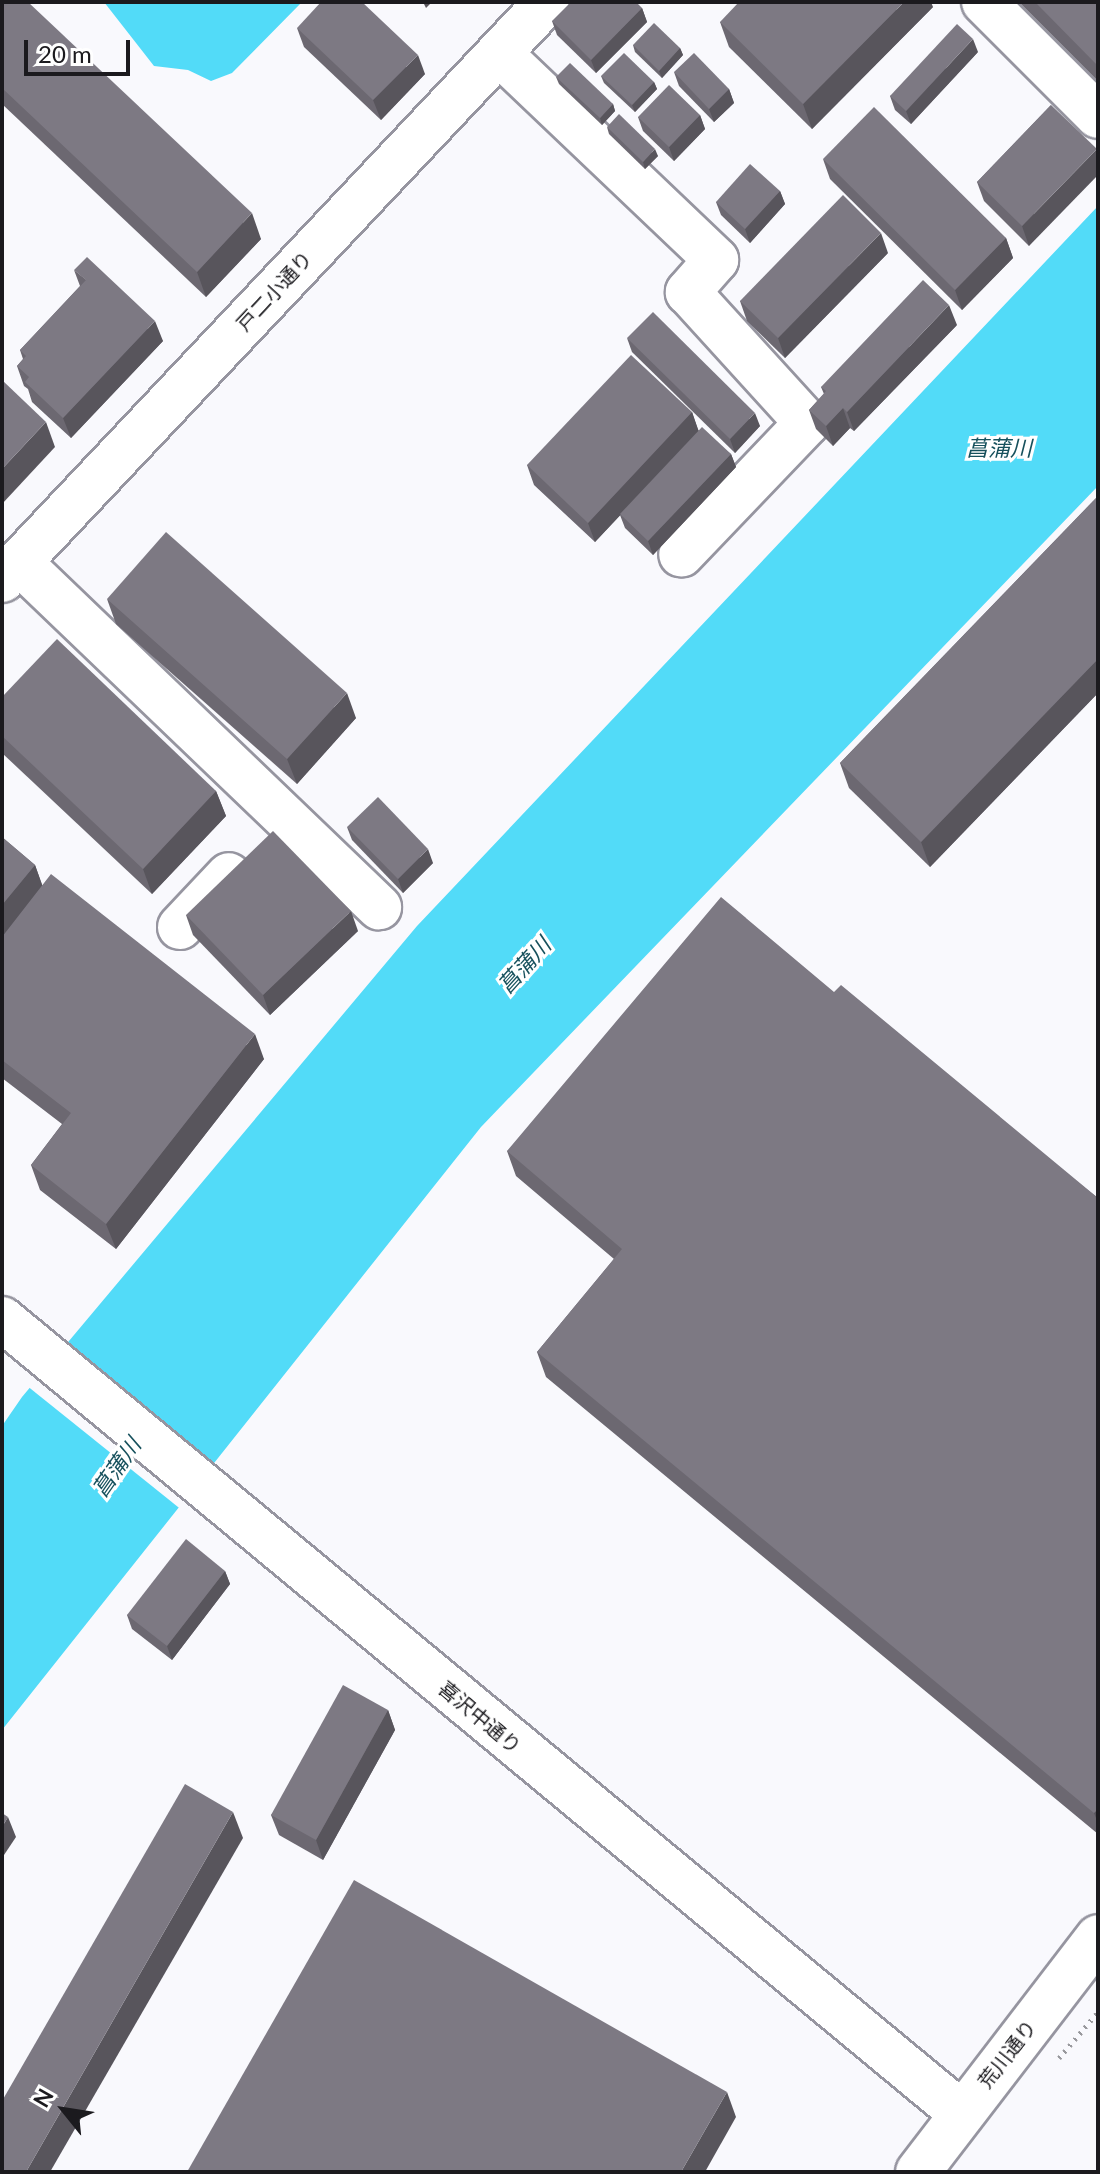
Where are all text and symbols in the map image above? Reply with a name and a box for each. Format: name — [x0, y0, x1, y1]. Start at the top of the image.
scale bar — [28, 24, 134, 74]
text: 20 m — [38, 39, 92, 68]
street label: 戸二小通り — [231, 246, 317, 336]
water label: 菖蒲川 — [966, 435, 1032, 461]
water label: 菖蒲川 — [492, 932, 556, 998]
water label: 菖蒲川 — [86, 1432, 146, 1502]
street label: 喜沢中通り — [434, 1676, 526, 1758]
street label: 荒川通り — [973, 2015, 1041, 2093]
north arrow — [24, 2070, 104, 2150]
text: N — [27, 2084, 59, 2112]

